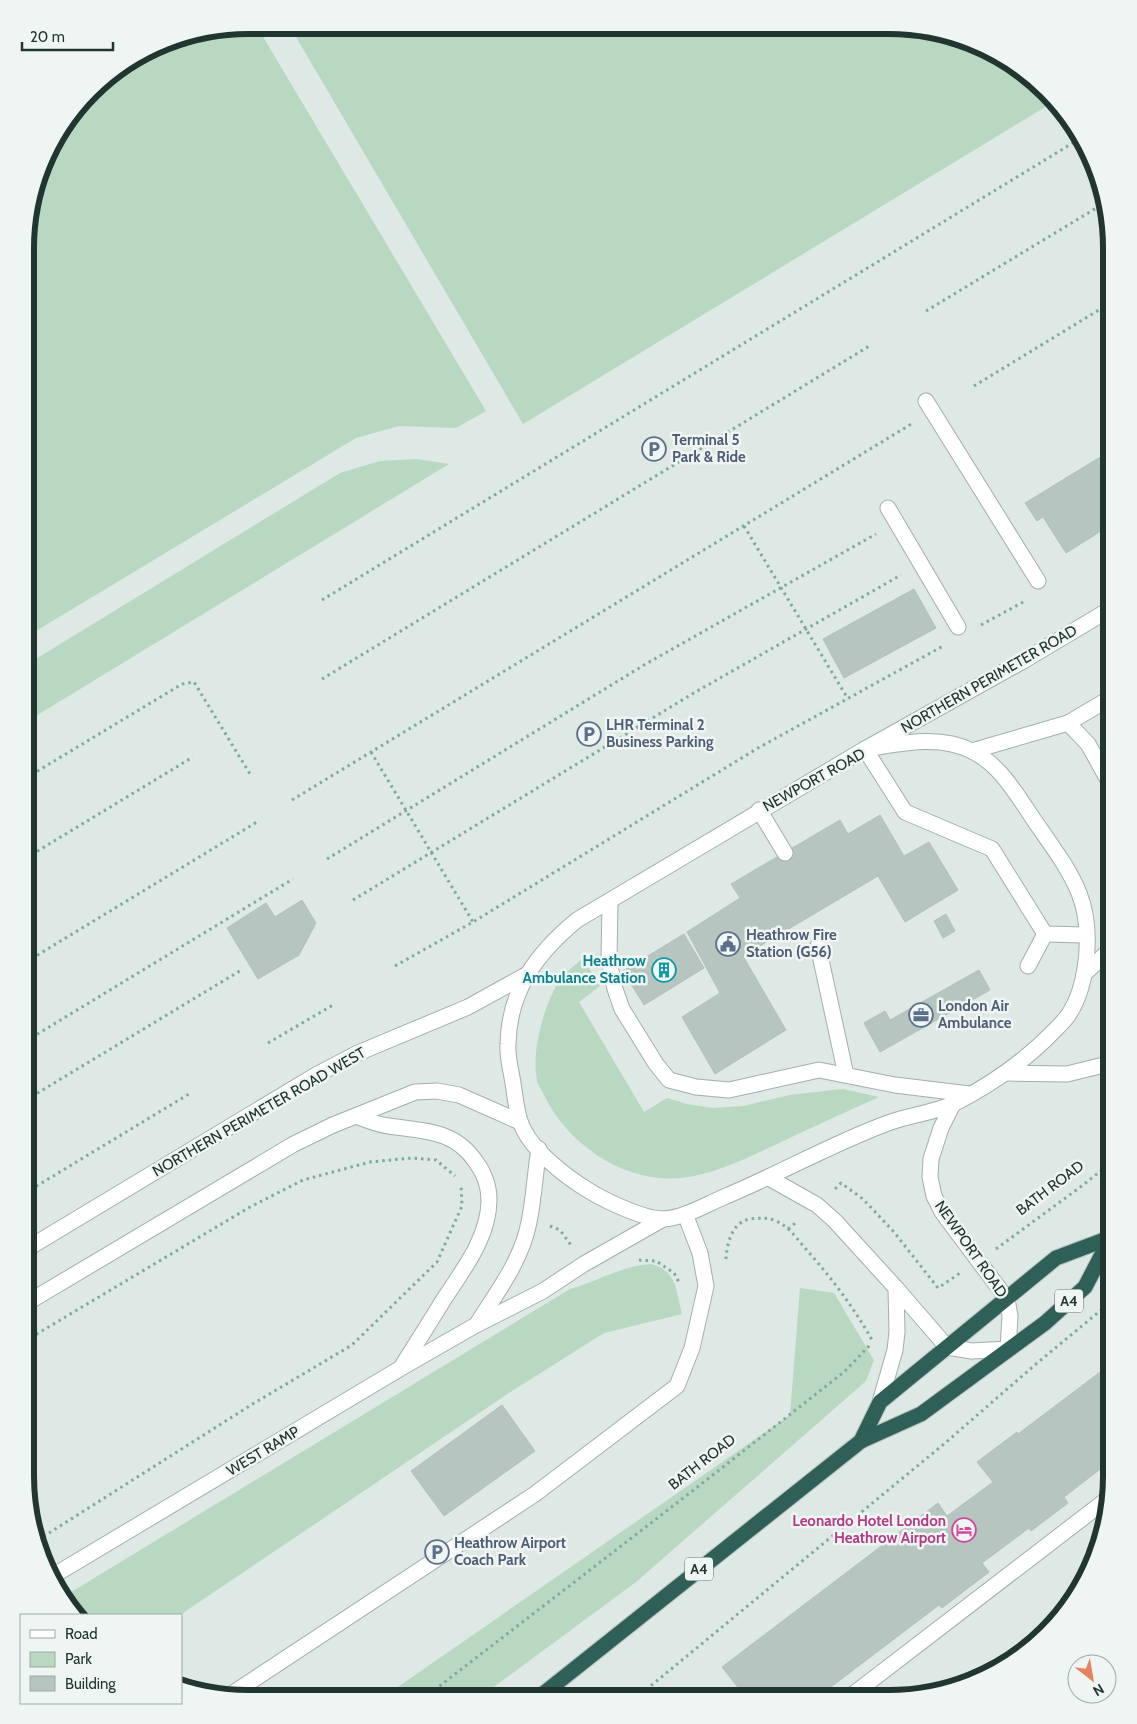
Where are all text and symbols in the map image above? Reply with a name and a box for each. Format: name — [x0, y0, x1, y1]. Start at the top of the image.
scale bar — [22, 20, 114, 52]
text: 20 m — [30, 28, 65, 46]
place label: Terminal 5 Park & Ride — [672, 431, 746, 466]
parking icon: Terminal 5 Park & Ride — [641, 436, 667, 462]
street label: NORTHERN PERIMETER ROAD — [898, 621, 1080, 737]
place label: LHR Terminal 2 Business Parking — [606, 716, 714, 751]
parking icon: LHR Terminal 2 Business Parking — [576, 721, 602, 747]
street label: NEWPORT ROAD — [760, 744, 868, 816]
place label: Heathrow Fire Station (G56) — [746, 926, 837, 961]
public building icon: Heathrow Fire Station (G56) — [715, 931, 741, 957]
place label: Heathrow Ambulance Station — [523, 952, 646, 987]
building icon: Heathrow Ambulance Station — [651, 957, 677, 983]
place label: London Air Ambulance — [938, 997, 1012, 1032]
office icon: London Air Ambulance — [908, 1002, 934, 1028]
street label: NORTHERN PERIMETER ROAD WEST — [149, 1043, 369, 1181]
street label: BATH ROAD — [1013, 1157, 1087, 1219]
street label: NEWPORT ROAD — [931, 1197, 1011, 1301]
road number: A4 — [1055, 1290, 1083, 1312]
street label: WEST RAMP — [223, 1422, 303, 1480]
street label: BATH ROAD — [665, 1430, 739, 1494]
place label: Leonardo Hotel London Heathrow Airport — [792, 1512, 946, 1547]
hotel icon: Leonardo Hotel London Heathrow Airport — [951, 1517, 977, 1543]
place label: Heathrow Airport Coach Park — [454, 1534, 566, 1569]
parking icon: Heathrow Airport Coach Park — [424, 1539, 450, 1565]
road number: A4 — [685, 1558, 713, 1580]
legend — [20, 1614, 182, 1704]
text: Road — [65, 1625, 98, 1643]
text: Park — [65, 1650, 92, 1668]
north arrow — [1067, 1654, 1117, 1704]
text: Building — [65, 1675, 116, 1693]
text: N — [1090, 1680, 1108, 1700]

